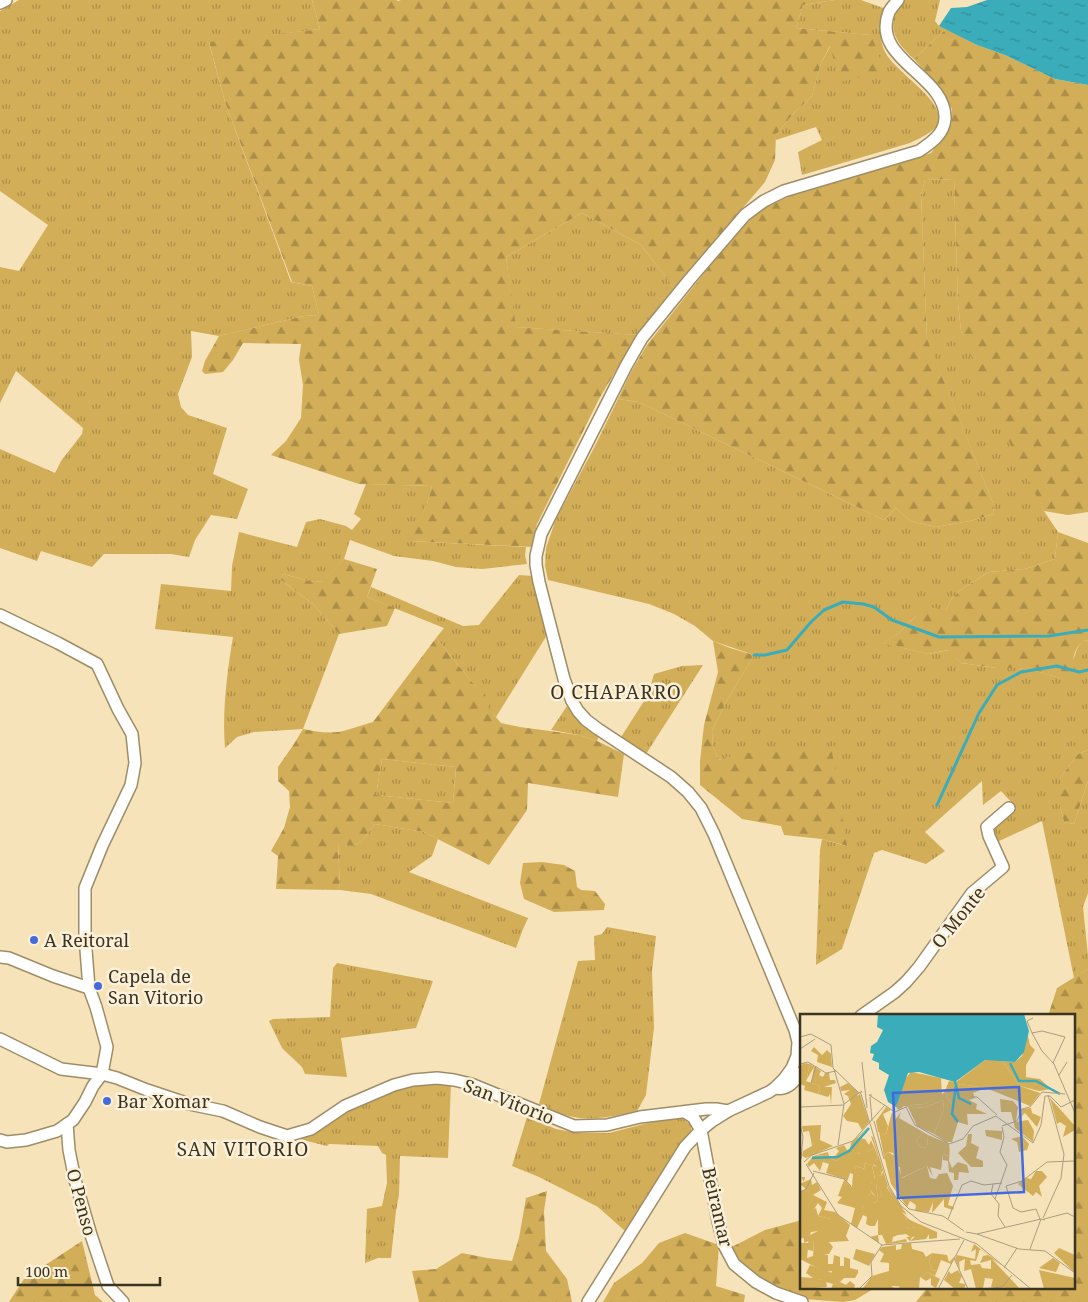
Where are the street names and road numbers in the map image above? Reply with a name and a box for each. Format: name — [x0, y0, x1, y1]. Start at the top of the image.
street label: O Monte — [926, 881, 990, 953]
street label: San Vitorio — [460, 1073, 558, 1129]
street label: Beiramar — [697, 1165, 739, 1250]
street label: O Penso — [62, 1166, 102, 1238]

